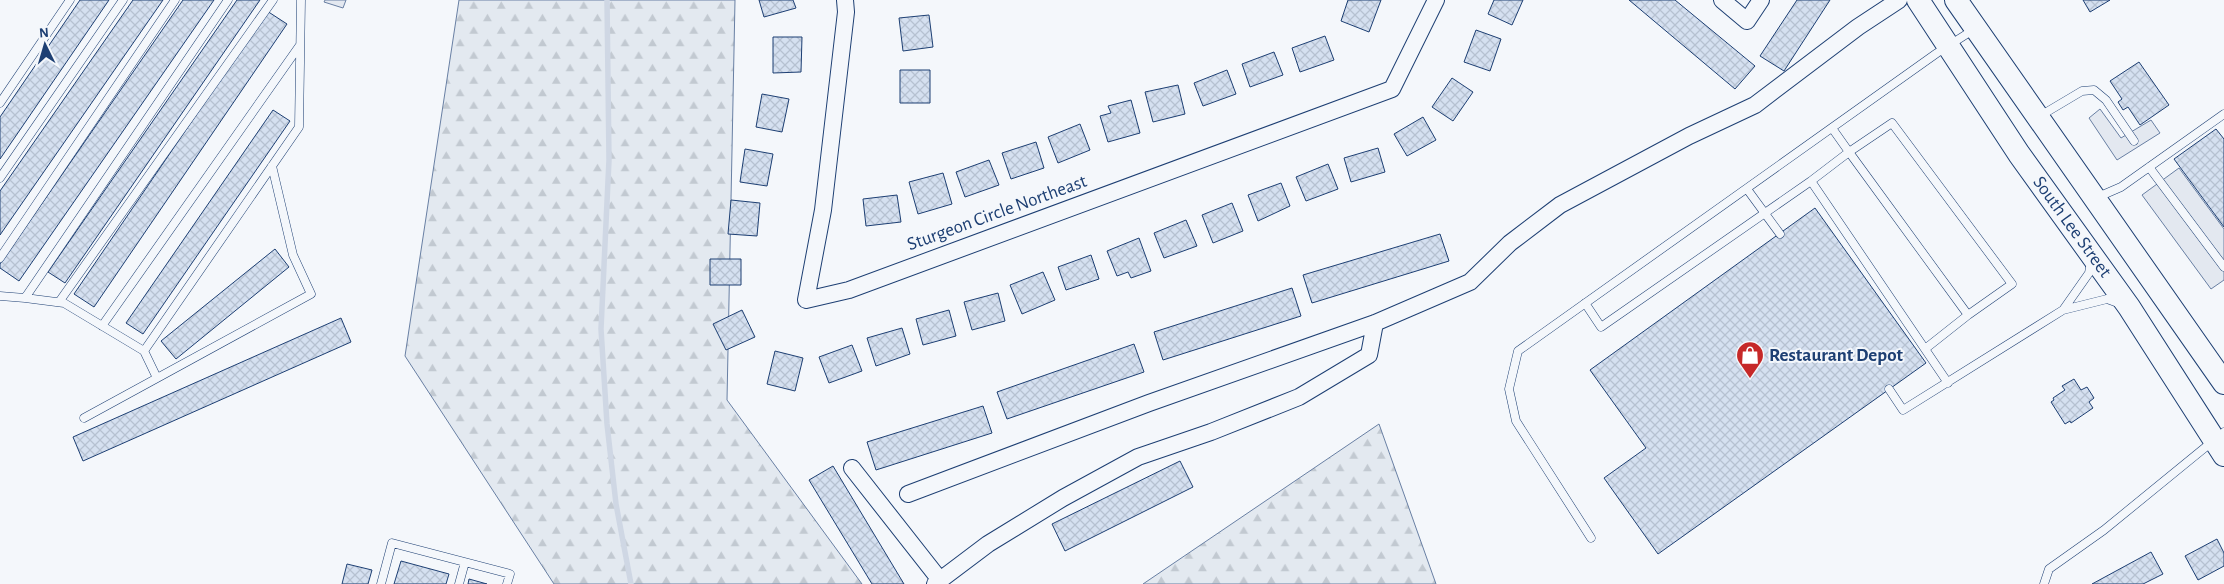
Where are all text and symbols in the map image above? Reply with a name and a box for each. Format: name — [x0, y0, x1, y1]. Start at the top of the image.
north arrow — [20, 20, 70, 70]
text: N — [38, 26, 49, 40]
street label: Sturgeon Circle Northeast — [905, 172, 1089, 254]
street label: South Lee Street — [2029, 173, 2115, 281]
shop icon: Restaurant Depot — [1735, 340, 1765, 379]
place label: Restaurant Depot — [1769, 346, 1904, 365]

